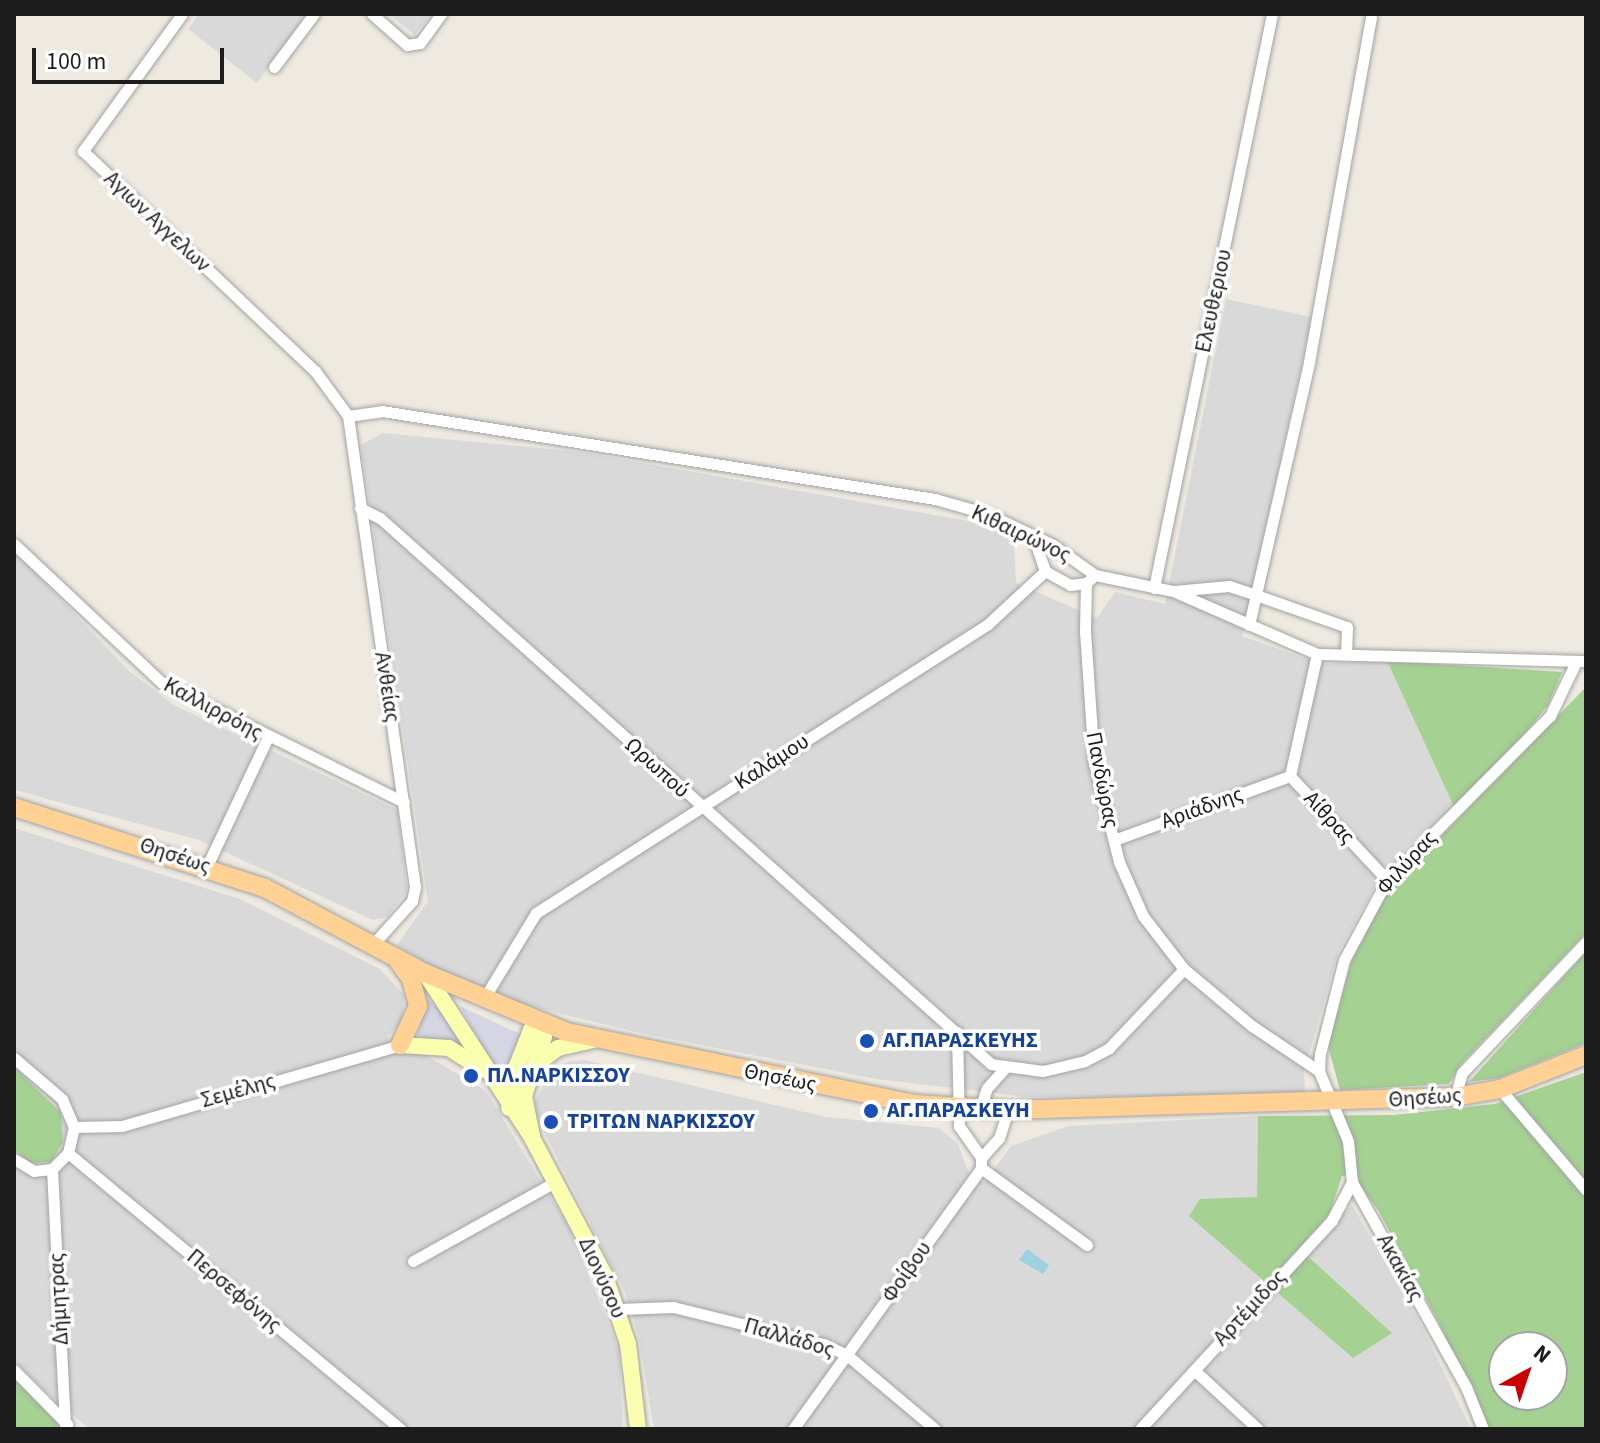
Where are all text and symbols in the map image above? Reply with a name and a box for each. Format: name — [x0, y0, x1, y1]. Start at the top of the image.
scale bar — [36, 32, 228, 82]
text: 100 m — [46, 44, 106, 79]
street label: Αγιων Αγγελων — [98, 166, 216, 278]
street label: Ελευθεριου — [1190, 247, 1238, 355]
street label: Κιθαιρώνος — [967, 499, 1075, 569]
street label: Ανθείας — [368, 650, 406, 724]
street label: Καλλιρρόης — [159, 672, 267, 746]
street label: Καλάμου — [730, 728, 814, 796]
street label: Πανδώρας — [1080, 730, 1124, 830]
street label: Ωρωπού — [619, 732, 695, 804]
street label: Αριάδνης — [1158, 781, 1246, 835]
street label: Αίθρας — [1298, 786, 1360, 850]
street label: Φιλύρας — [1371, 825, 1443, 901]
street label: Θησέως — [136, 832, 214, 880]
place label: ΑΓ.ΠΑΡΑΣΚΕΥΗΣ — [883, 1028, 1038, 1054]
marker: ΑΓ.ΠΑΡΑΣΚΕΥΗΣ — [858, 1032, 876, 1050]
street label: Θησέως — [742, 1058, 818, 1098]
place label: ΠΛ.ΝΑΡΚΙΣΣΟΥ — [487, 1063, 630, 1089]
marker: ΠΛ.ΝΑΡΚΙΣΣΟΥ — [462, 1067, 480, 1085]
street label: Σεμέλης — [198, 1068, 278, 1114]
street label: Θησέως — [1388, 1082, 1462, 1114]
place label: ΑΓ.ΠΑΡΑΣΚΕΥΗ — [887, 1098, 1030, 1124]
marker: ΑΓ.ΠΑΡΑΣΚΕΥΗ — [862, 1102, 880, 1120]
place label: ΤΡΙΤΩΝ ΝΑΡΚΙΣΣΟΥ — [567, 1109, 755, 1135]
marker: ΤΡΙΤΩΝ ΝΑΡΚΙΣΣΟΥ — [542, 1113, 560, 1131]
street label: Ακακίας — [1371, 1230, 1429, 1306]
street label: Διονύσου — [572, 1233, 632, 1323]
street label: Φοίβου — [876, 1236, 938, 1308]
street label: Περσεφόνης — [181, 1244, 287, 1338]
street label: Δήμητρας — [43, 1252, 75, 1346]
street label: Αρτέμιδος — [1208, 1264, 1292, 1352]
street label: Παλλάδος — [741, 1313, 837, 1363]
north arrow — [1488, 1331, 1568, 1411]
text: N — [1526, 1337, 1558, 1371]

